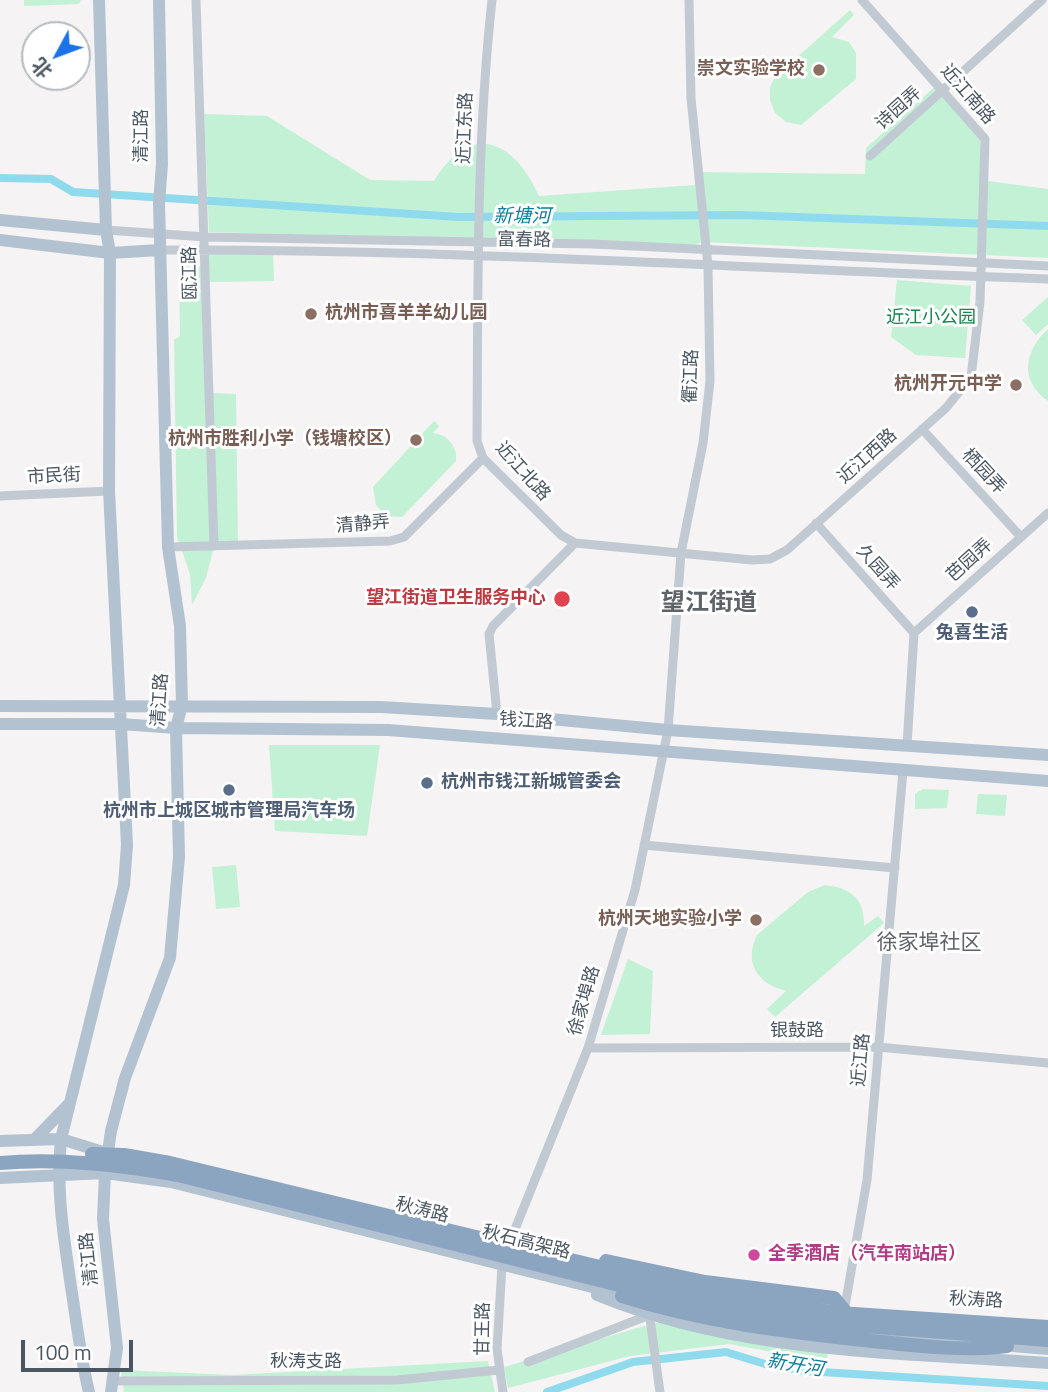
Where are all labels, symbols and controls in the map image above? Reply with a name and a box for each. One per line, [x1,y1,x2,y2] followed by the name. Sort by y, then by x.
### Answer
[21,21,91,91] north arrow
[24,52,58,85] text: 北
[697,59,805,81] place label: 崇文实验学校
[935,61,999,129] street label: 近江南路
[811,62,827,78] marker: 崇文实验学校
[872,83,926,135] street label: 诗园弄
[454,92,478,164] street label: 近江东路
[132,109,154,163] street label: 清江路
[494,206,550,228] water label: 新塘河
[497,230,551,252] street label: 富春路
[180,246,202,300] street label: 瓯江路
[325,303,487,325] place label: 杭州市喜羊羊幼儿园
[303,306,319,322] marker: 杭州市喜羊羊幼儿园
[886,308,976,330] park label: 近江小公园
[680,349,704,403] street label: 衢江路
[894,374,1002,396] place label: 杭州开元中学
[1008,377,1024,393] marker: 杭州开元中学
[834,425,902,489] street label: 近江西路
[168,429,402,451] place label: 杭州市胜利小学（钱塘校区）
[408,432,424,448] marker: 杭州市胜利小学（钱塘校区）
[490,438,554,506] street label: 近江北路
[957,445,1009,499] street label: 栖园弄
[26,465,82,489] street label: 市民街
[335,512,391,538] street label: 清静弄
[943,535,997,587] street label: 芭园弄
[851,541,903,595] street label: 久园弄
[366,588,546,610] place label: 望江街道卫生服务中心
[552,589,572,609] marker: 望江街道卫生服务中心
[661,590,757,618] district label: 望江街道
[964,604,980,620] marker: 兔喜生活
[936,623,1008,645] place label: 兔喜生活
[148,672,174,728] street label: 清江路
[498,709,554,735] street label: 钱江路
[441,772,621,794] place label: 杭州市钱江新城管委会
[419,775,435,791] marker: 杭州市钱江新城管委会
[221,782,237,798] marker: 杭州市上城区城市管理局汽车场
[103,801,355,823] place label: 杭州市上城区城市管理局汽车场
[598,909,742,931] place label: 杭州天地实验小学
[748,912,764,928] marker: 杭州天地实验小学
[877,931,981,957] district label: 徐家埠社区
[565,963,605,1039] street label: 徐家埠路
[770,1021,824,1043] street label: 银鼓路
[849,1032,875,1088] street label: 近江路
[393,1194,451,1228] street label: 秋涛路
[480,1222,572,1264] street label: 秋石高架路
[76,1231,104,1287] street label: 清江路
[768,1244,966,1266] place label: 全季酒店（汽车南站店）
[746,1247,762,1263] marker: 全季酒店（汽车南站店）
[948,1289,1004,1313] street label: 秋涛路
[473,1302,495,1356] street label: 甘王路
[24,1326,136,1370] scale bar
[34,1336,91,1368] text: 100 m
[765,1350,825,1382] water label: 新开河
[270,1352,342,1374] street label: 秋涛支路

